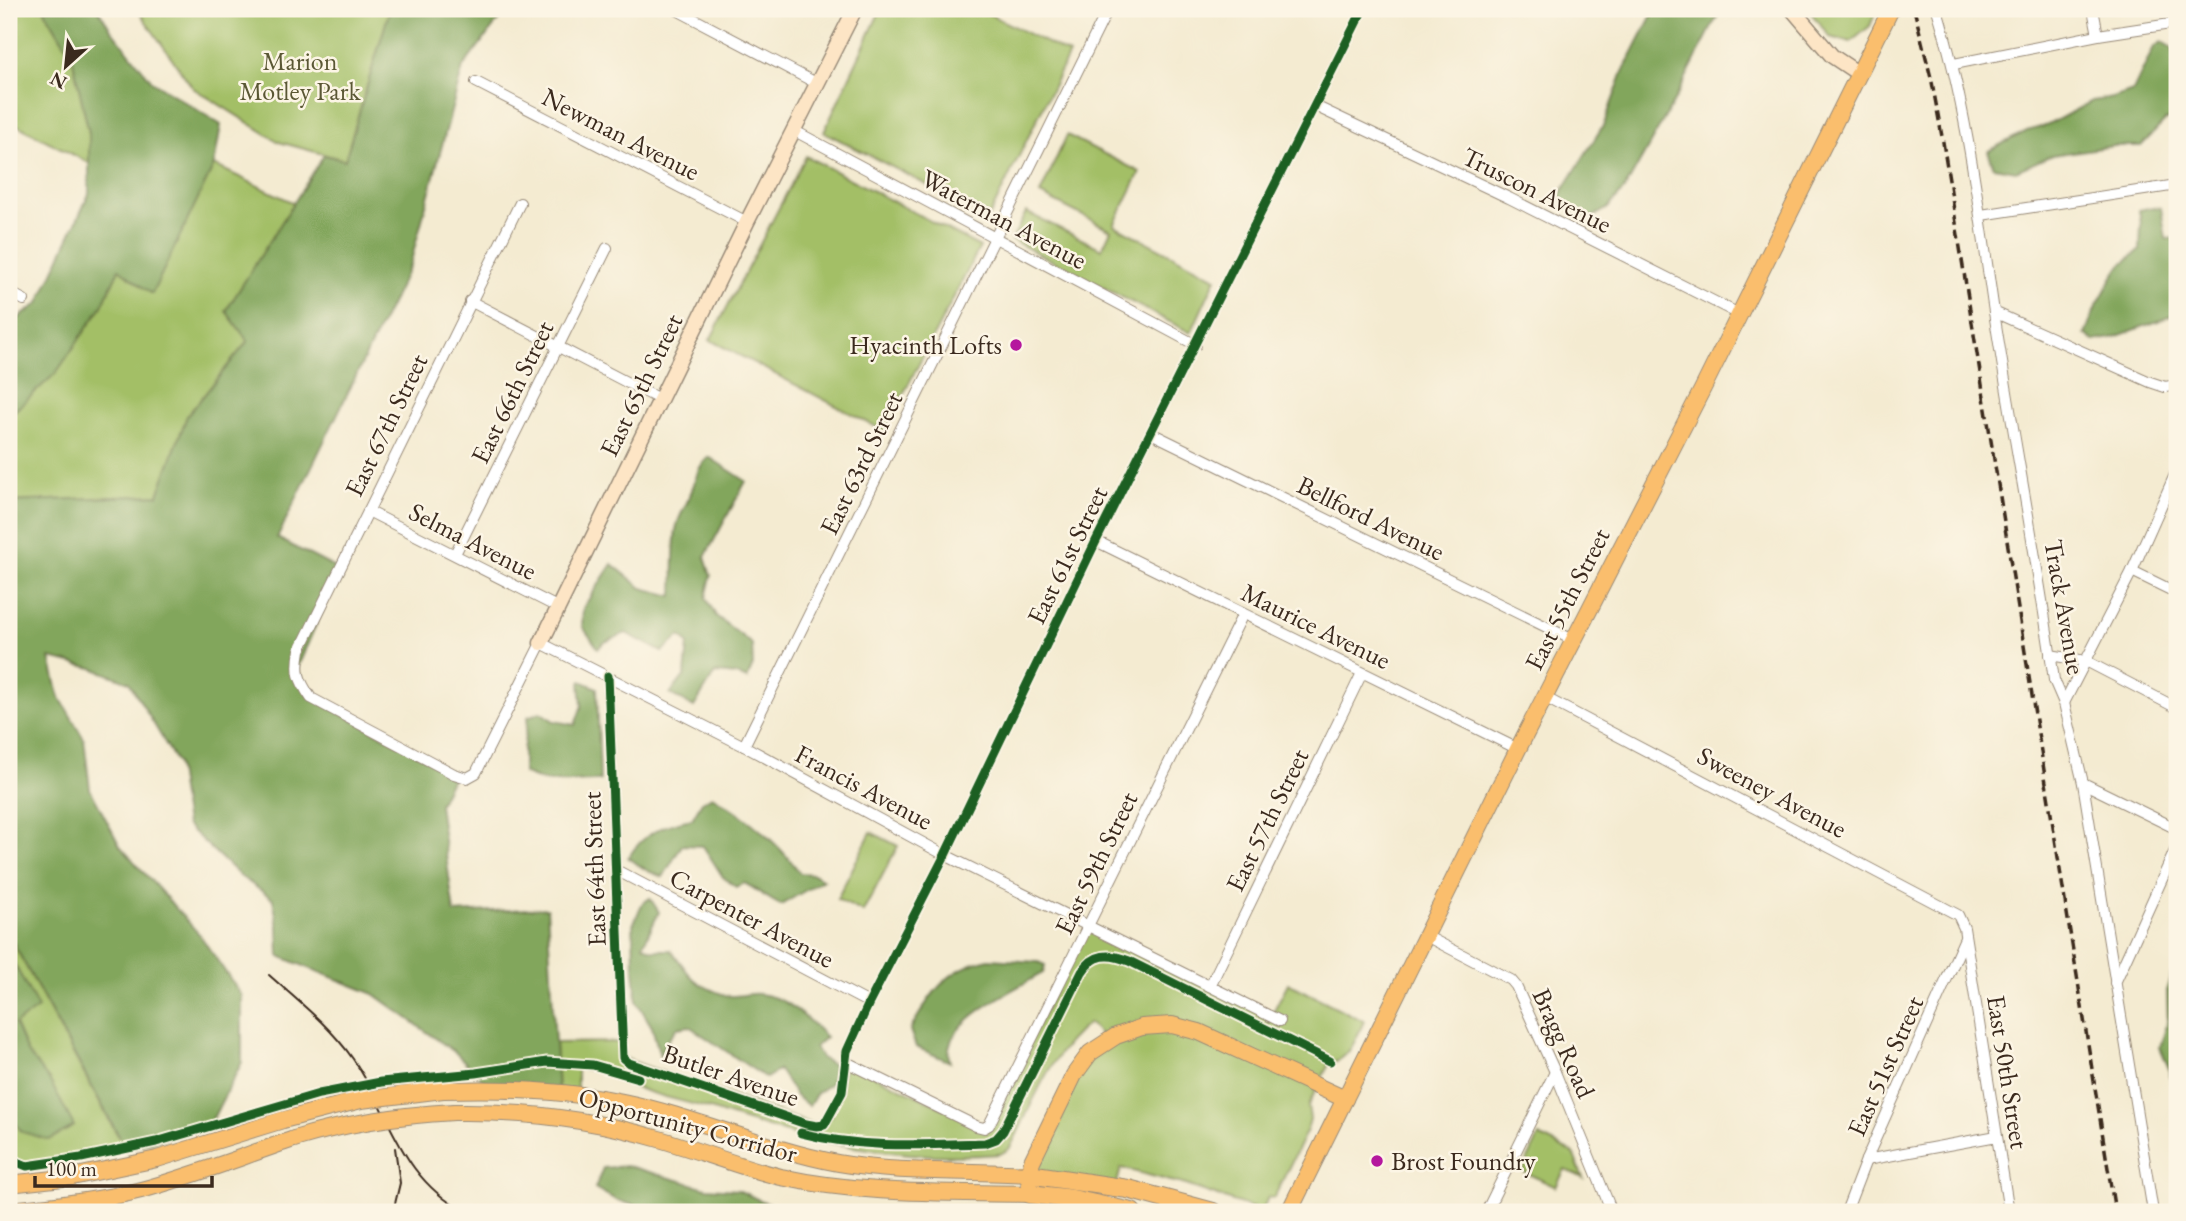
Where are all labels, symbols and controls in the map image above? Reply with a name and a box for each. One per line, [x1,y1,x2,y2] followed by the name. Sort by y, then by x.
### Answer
[32,32,102,102] north arrow
[239,44,361,108] park label: Marion Motley Park
[45,66,71,95] text: N
[536,80,706,188] street label: Newman Avenue
[1457,139,1617,241] street label: Truscon Avenue
[915,161,1093,277] street label: Waterman Avenue
[592,308,690,462] street label: East 65th Street
[463,315,561,469] street label: East 66th Street
[849,328,1002,362] place label: Hyacinth Lofts
[1008,337,1024,353] marker: Hyacinth Lofts
[337,348,435,502] street label: East 67th Street
[812,386,910,540] street label: East 63rd Street
[1292,468,1450,568] street label: Bellford Avenue
[1019,480,1115,630] street label: East 61st Street
[403,494,543,588] street label: Selma Avenue
[1517,522,1617,676] street label: East 55th Street
[2036,537,2094,677] street label: Track Avenue
[1236,575,1396,677] street label: Maurice Avenue
[789,736,939,838] street label: Francis Avenue
[1691,738,1853,846] street label: Sweeney Avenue
[1218,743,1316,897] street label: East 57th Street
[1047,786,1145,940] street label: East 59th Street
[574,791,614,947] street label: East 64th Street
[664,860,840,976] street label: Carpenter Avenue
[1525,983,1604,1104] street label: Bragg Road
[1839,991,1931,1141] street label: East 51st Street
[1979,993,2037,1151] street label: East 50th Street
[658,1036,804,1114] street label: Butler Avenue
[575,1079,801,1171] street label: Opportunity Corridor
[35,1144,212,1188] scale bar
[1391,1144,1536,1178] place label: Brost Foundry
[1369,1153,1385,1169] marker: Brost Foundry
[46,1155,97,1182] text: 100 m

